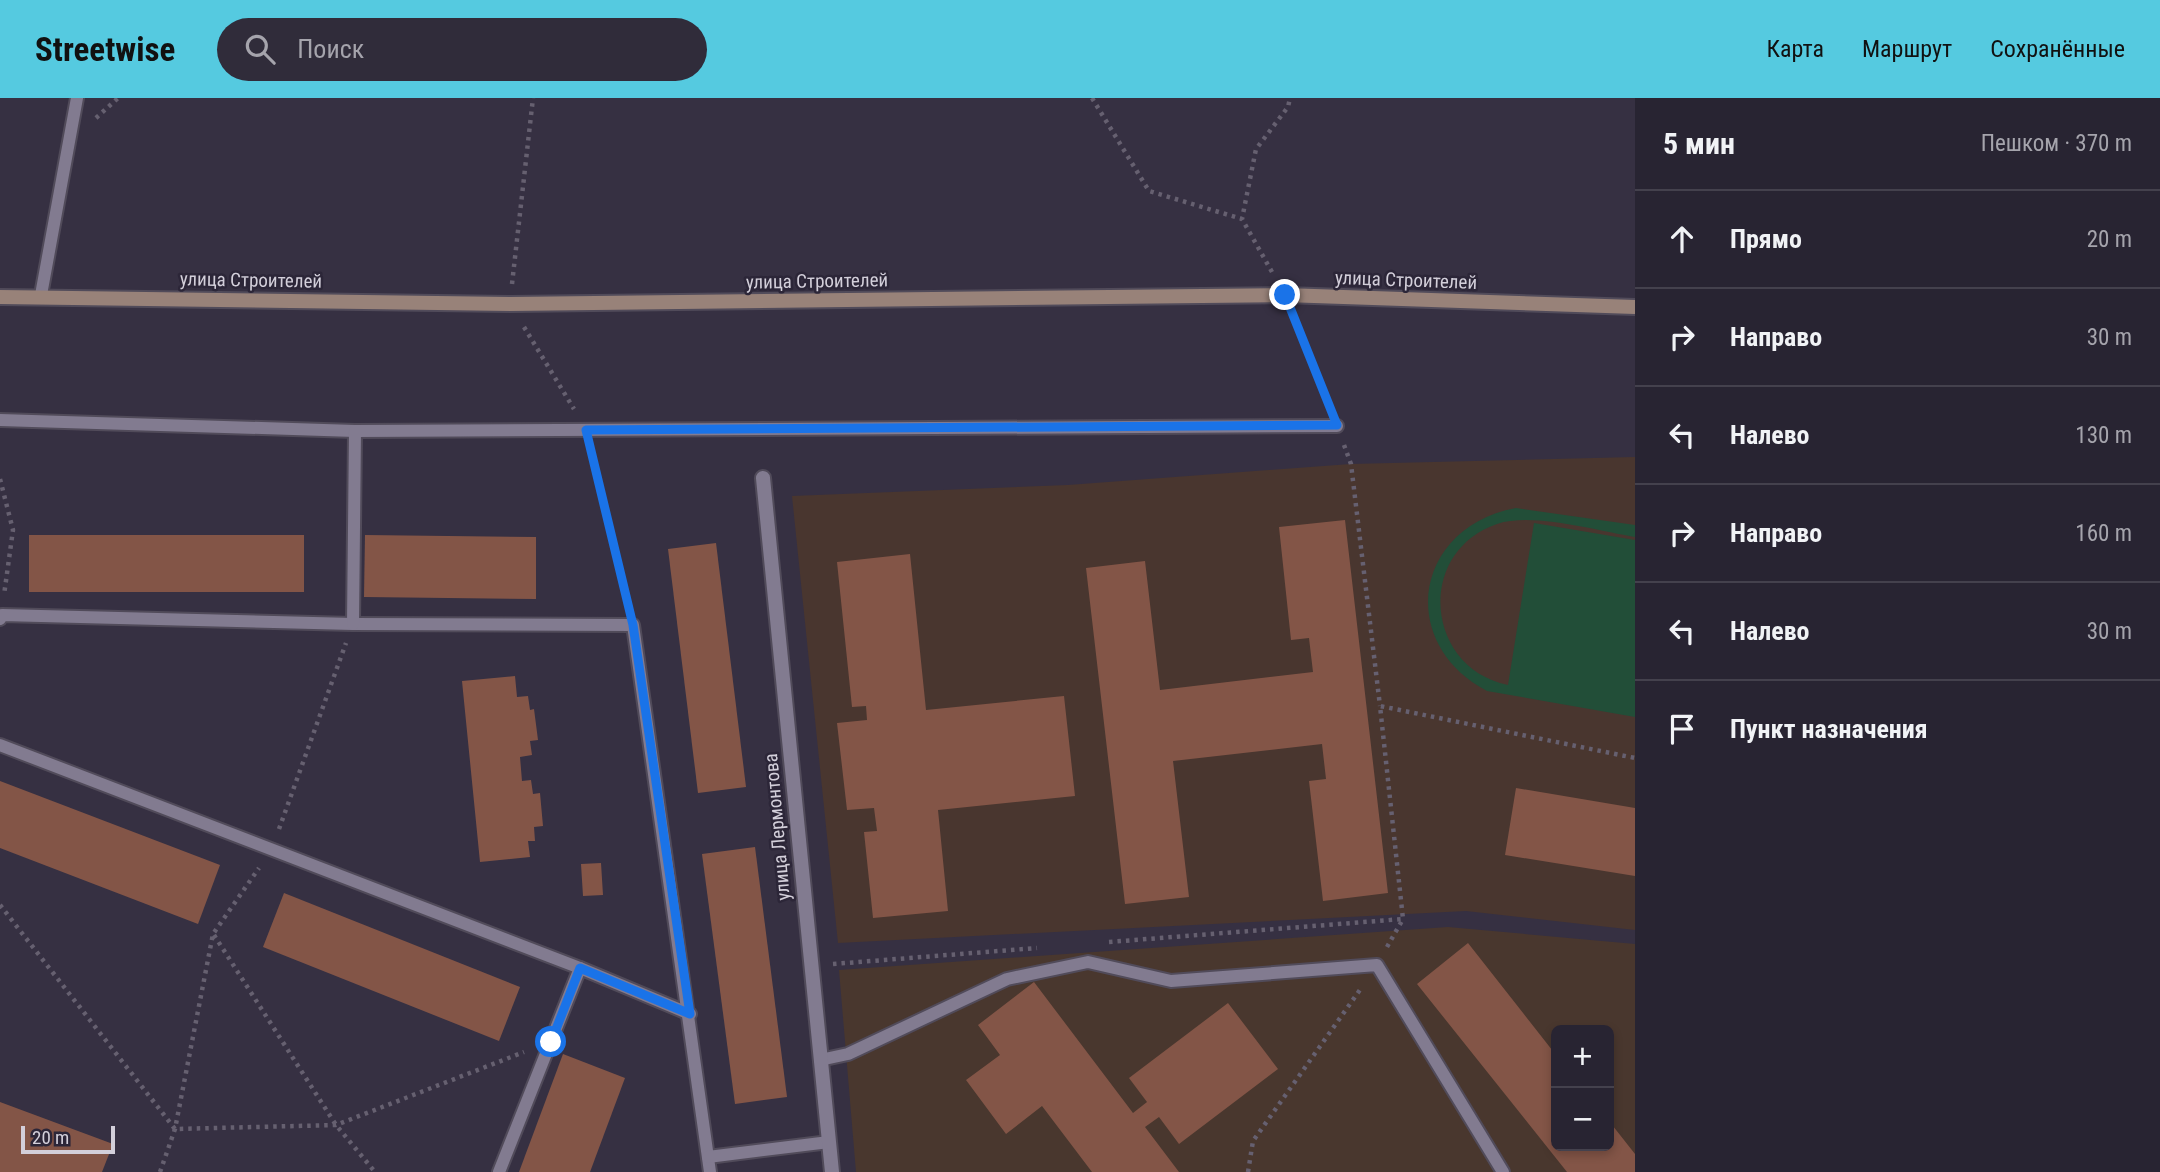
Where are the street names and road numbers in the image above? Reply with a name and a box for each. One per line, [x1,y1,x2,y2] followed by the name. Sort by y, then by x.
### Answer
[1334,266,1478,294] street label: улица Строителей
[180,267,322,293] street label: улица Строителей
[746,268,888,294] street label: улица Строителей
[759,752,795,902] street label: улица Лермонтова

